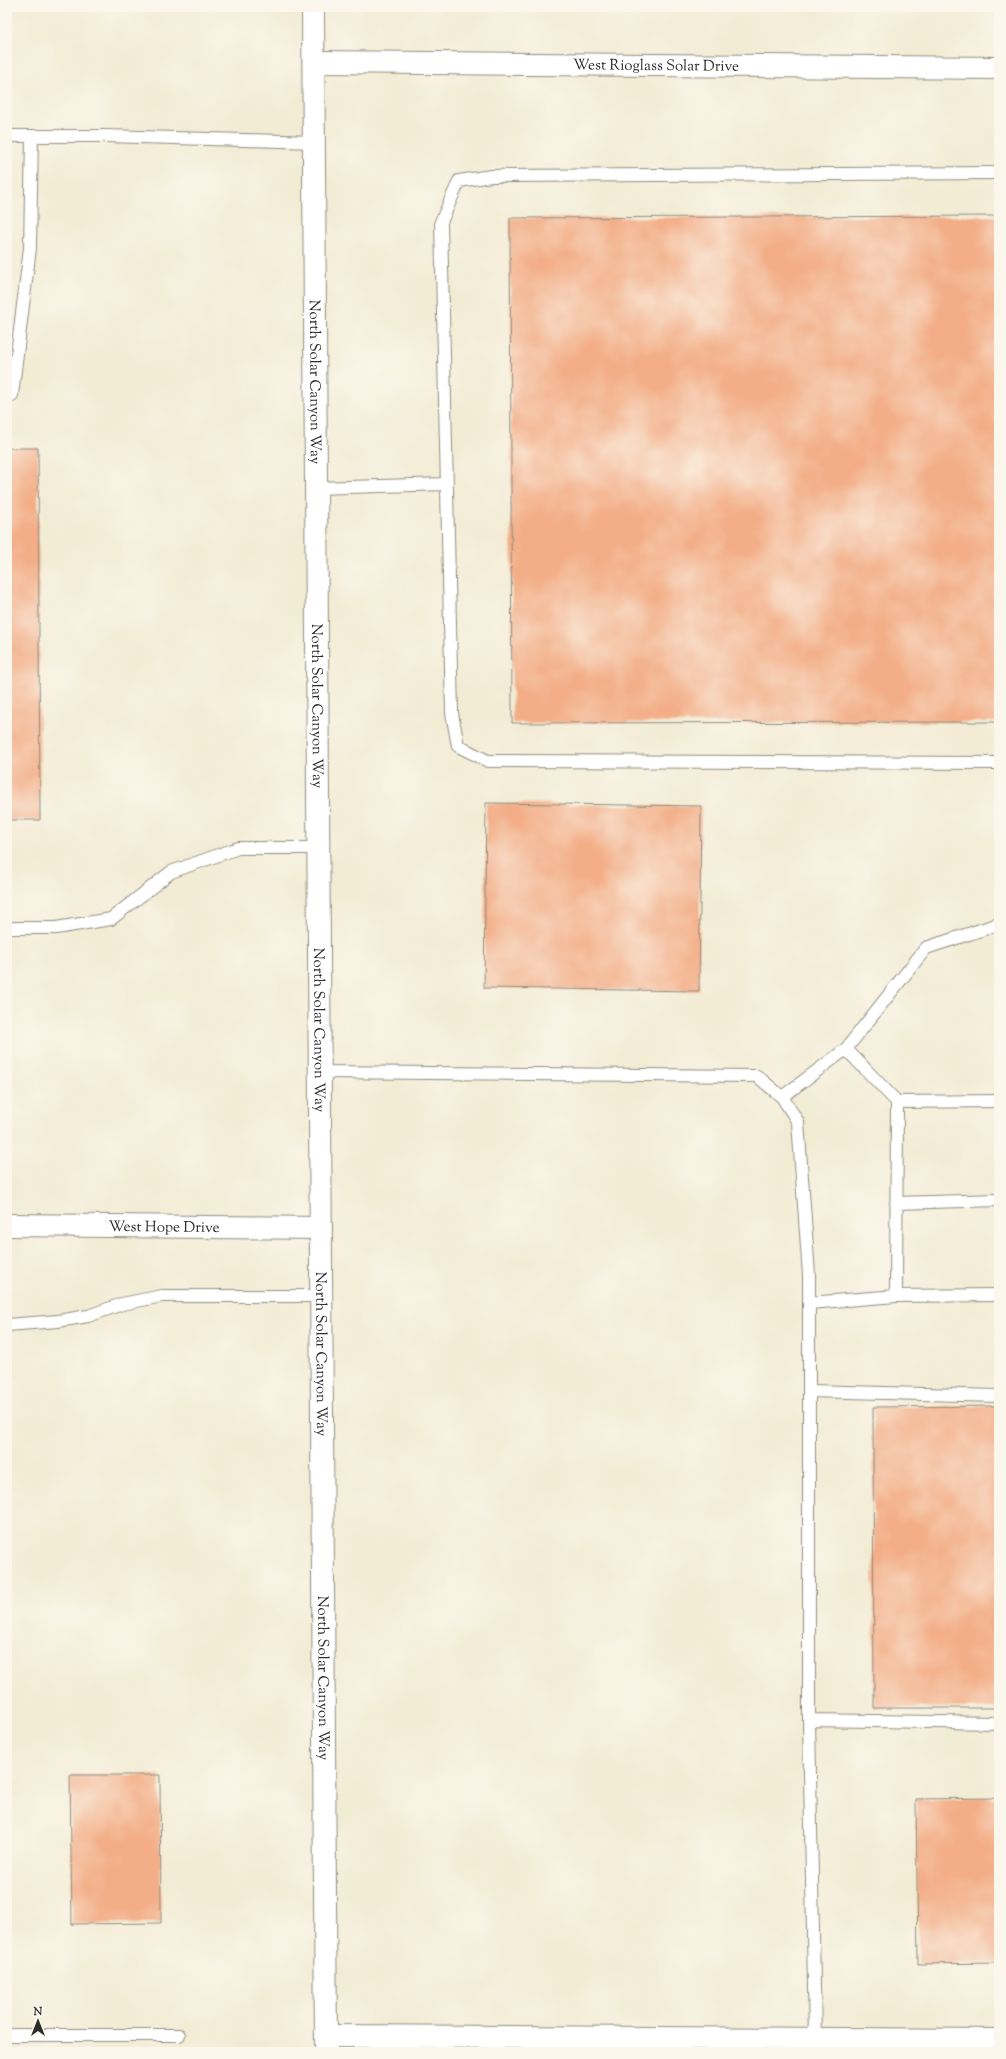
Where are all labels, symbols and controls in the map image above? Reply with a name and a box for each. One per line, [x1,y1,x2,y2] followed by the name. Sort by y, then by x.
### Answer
[573,55,739,78] street label: West Rioglass Solar Drive
[303,300,325,465] street label: North Solar Canyon Way
[305,624,327,789] street label: North Solar Canyon Way
[307,948,329,1113] street label: North Solar Canyon Way
[108,1217,220,1239] street label: West Hope Drive
[309,1272,331,1437] street label: North Solar Canyon Way
[311,1596,333,1761] street label: North Solar Canyon Way
[18,2001,58,2041] north arrow
[33,2004,43,2020] text: N

